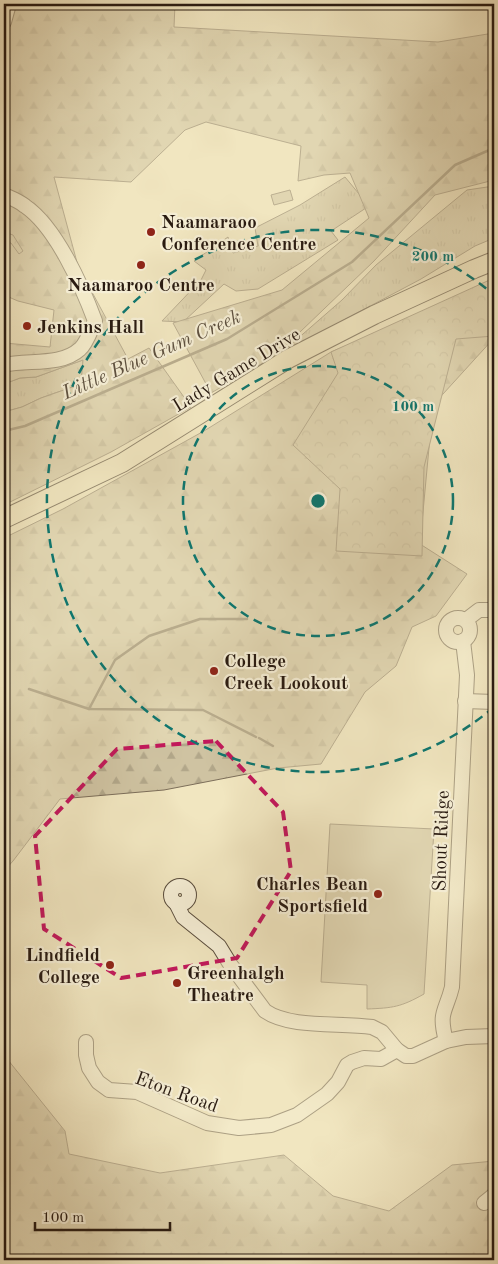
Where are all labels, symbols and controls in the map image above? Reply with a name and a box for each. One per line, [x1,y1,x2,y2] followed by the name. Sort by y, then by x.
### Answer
[161,214,316,255] place label: Naamaraoo Conference Centre
[145,226,157,238] marker: Naamaraoo Conference Centre
[412,250,454,265] text: 200 m
[135,259,147,271] marker: Naamaroo Centre
[67,277,215,296] place label: Naamaroo Centre
[58,307,245,405] water label: Little Blue Gum Creek
[37,319,144,338] place label: Jenkins Hall
[21,320,33,332] marker: Jenkins Hall
[170,326,304,417] street label: Lady Game Drive
[392,400,434,415] text: 100 m
[309,492,327,510] centre of rings
[224,653,348,694] place label: College Creek Lookout
[208,665,220,677] marker: College Creek Lookout
[431,790,454,892] street label: Shout Ridge
[256,876,368,917] place label: Charles Bean Sportsfield
[372,888,384,900] marker: Charles Bean Sportsfield
[25,947,100,988] place label: Lindfield College
[104,959,116,971] marker: Lindfield College
[187,965,285,1006] place label: Greenhalgh Theatre
[171,977,183,989] marker: Greenhalgh Theatre
[132,1070,220,1117] street label: Eton Road
[35,1199,170,1231] scale bar
[42,1211,84,1226] text: 100 m

